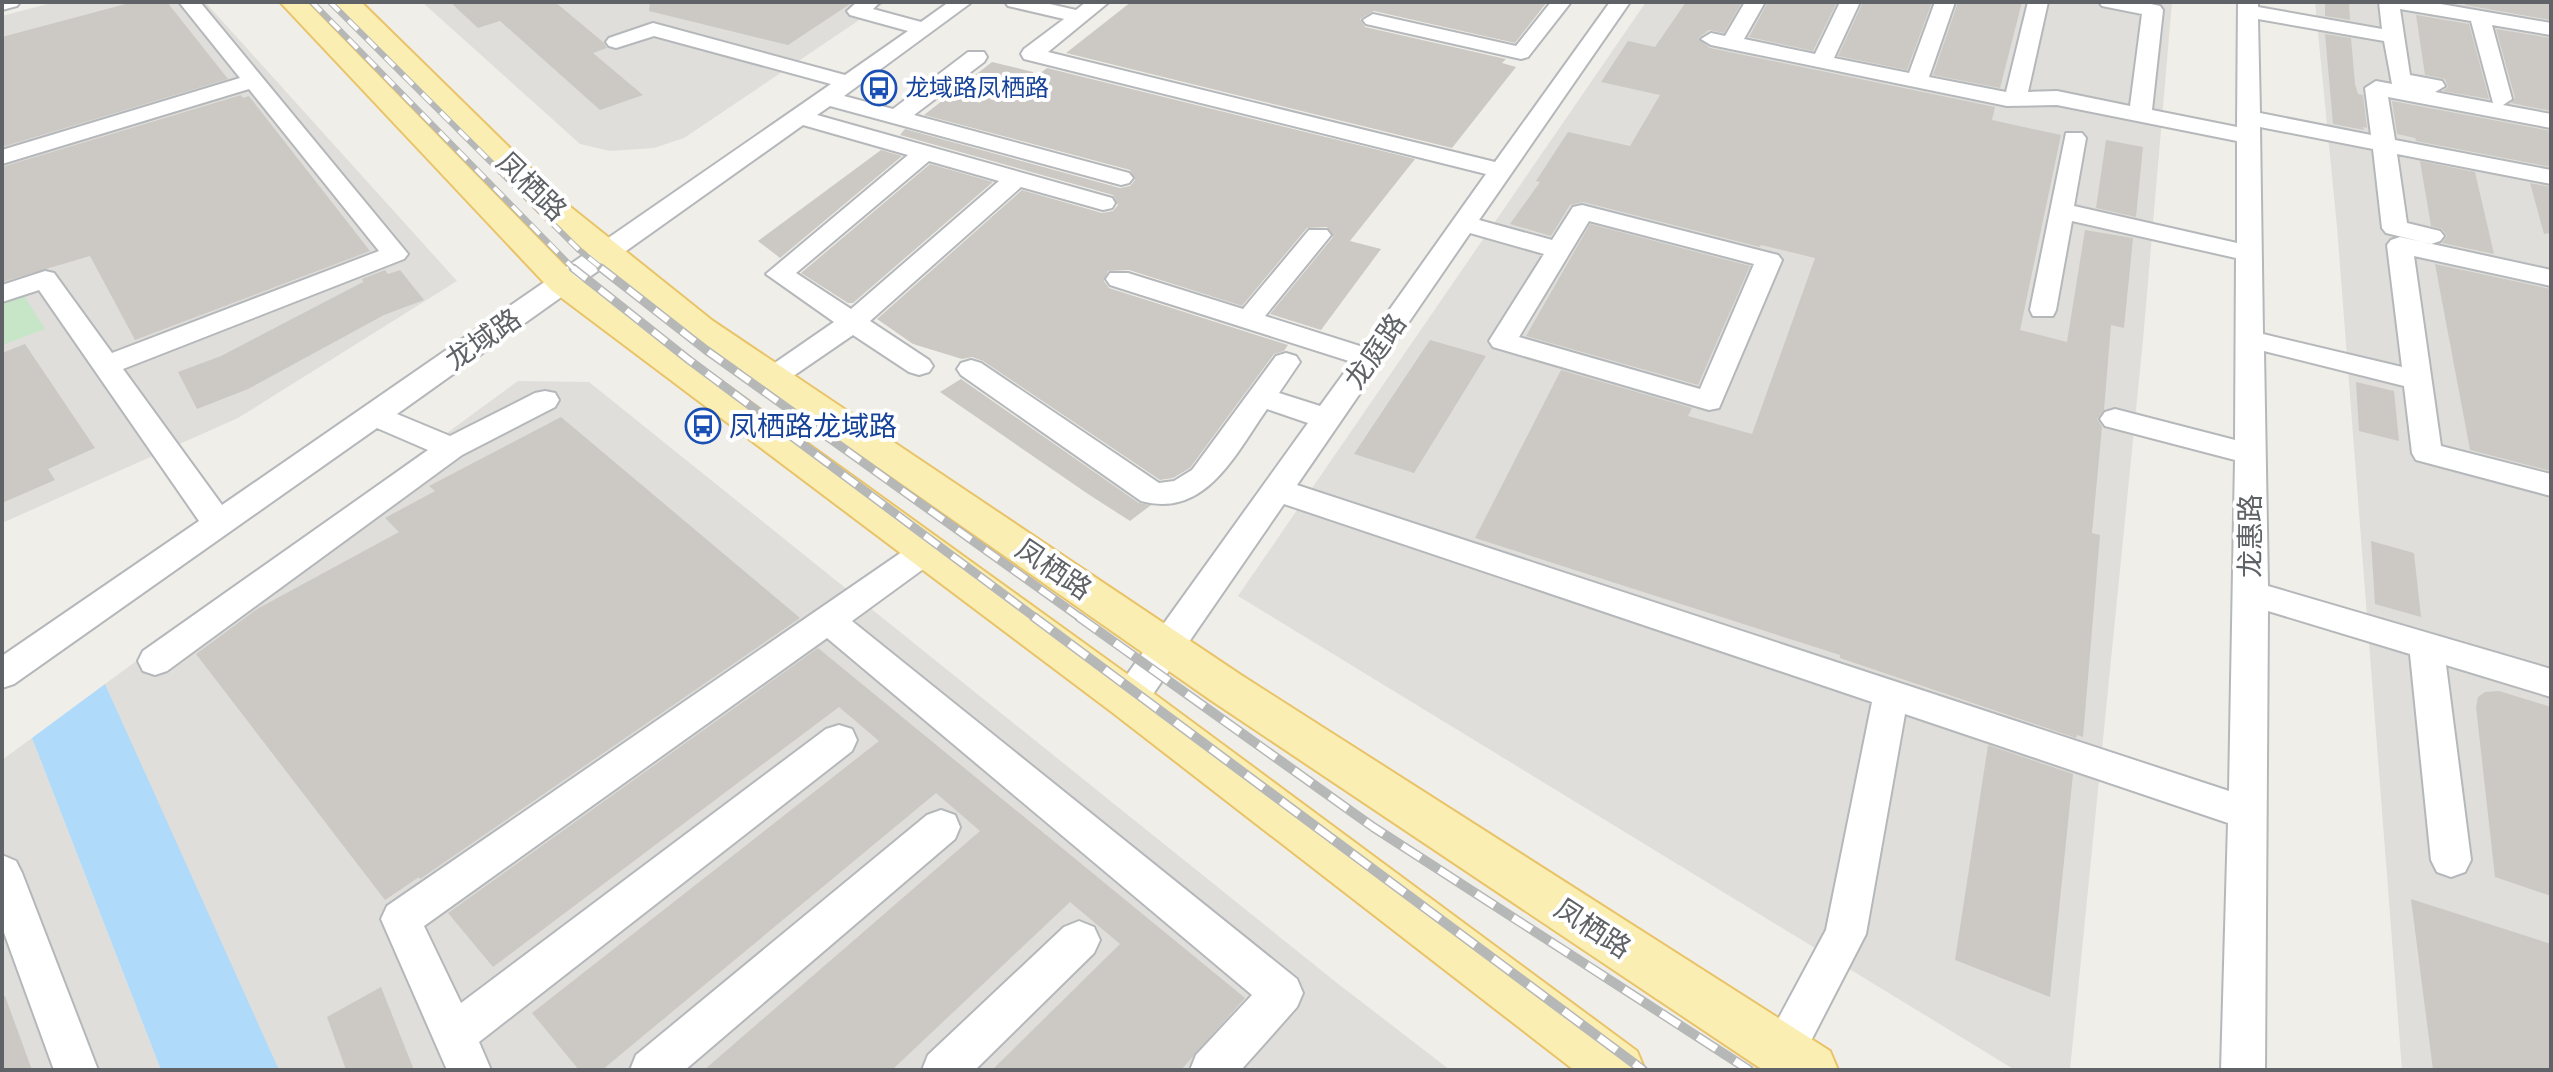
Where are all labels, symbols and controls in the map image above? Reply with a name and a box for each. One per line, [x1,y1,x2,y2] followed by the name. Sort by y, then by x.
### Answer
[860,69,898,107] bus stop icon: 龙域路凤栖路
[905,74,1049,101] place label: 龙域路凤栖路
[491,146,573,227] street label: 凤栖路
[440,303,527,376] street label: 龙域路
[1339,308,1412,395] street label: 龙庭路
[684,407,722,445] bus stop icon: 凤栖路龙域路
[729,411,897,442] place label: 凤栖路龙域路
[2235,494,2266,578] street label: 龙惠路
[1010,533,1097,606] street label: 凤栖路
[1549,893,1636,964] street label: 凤栖路

